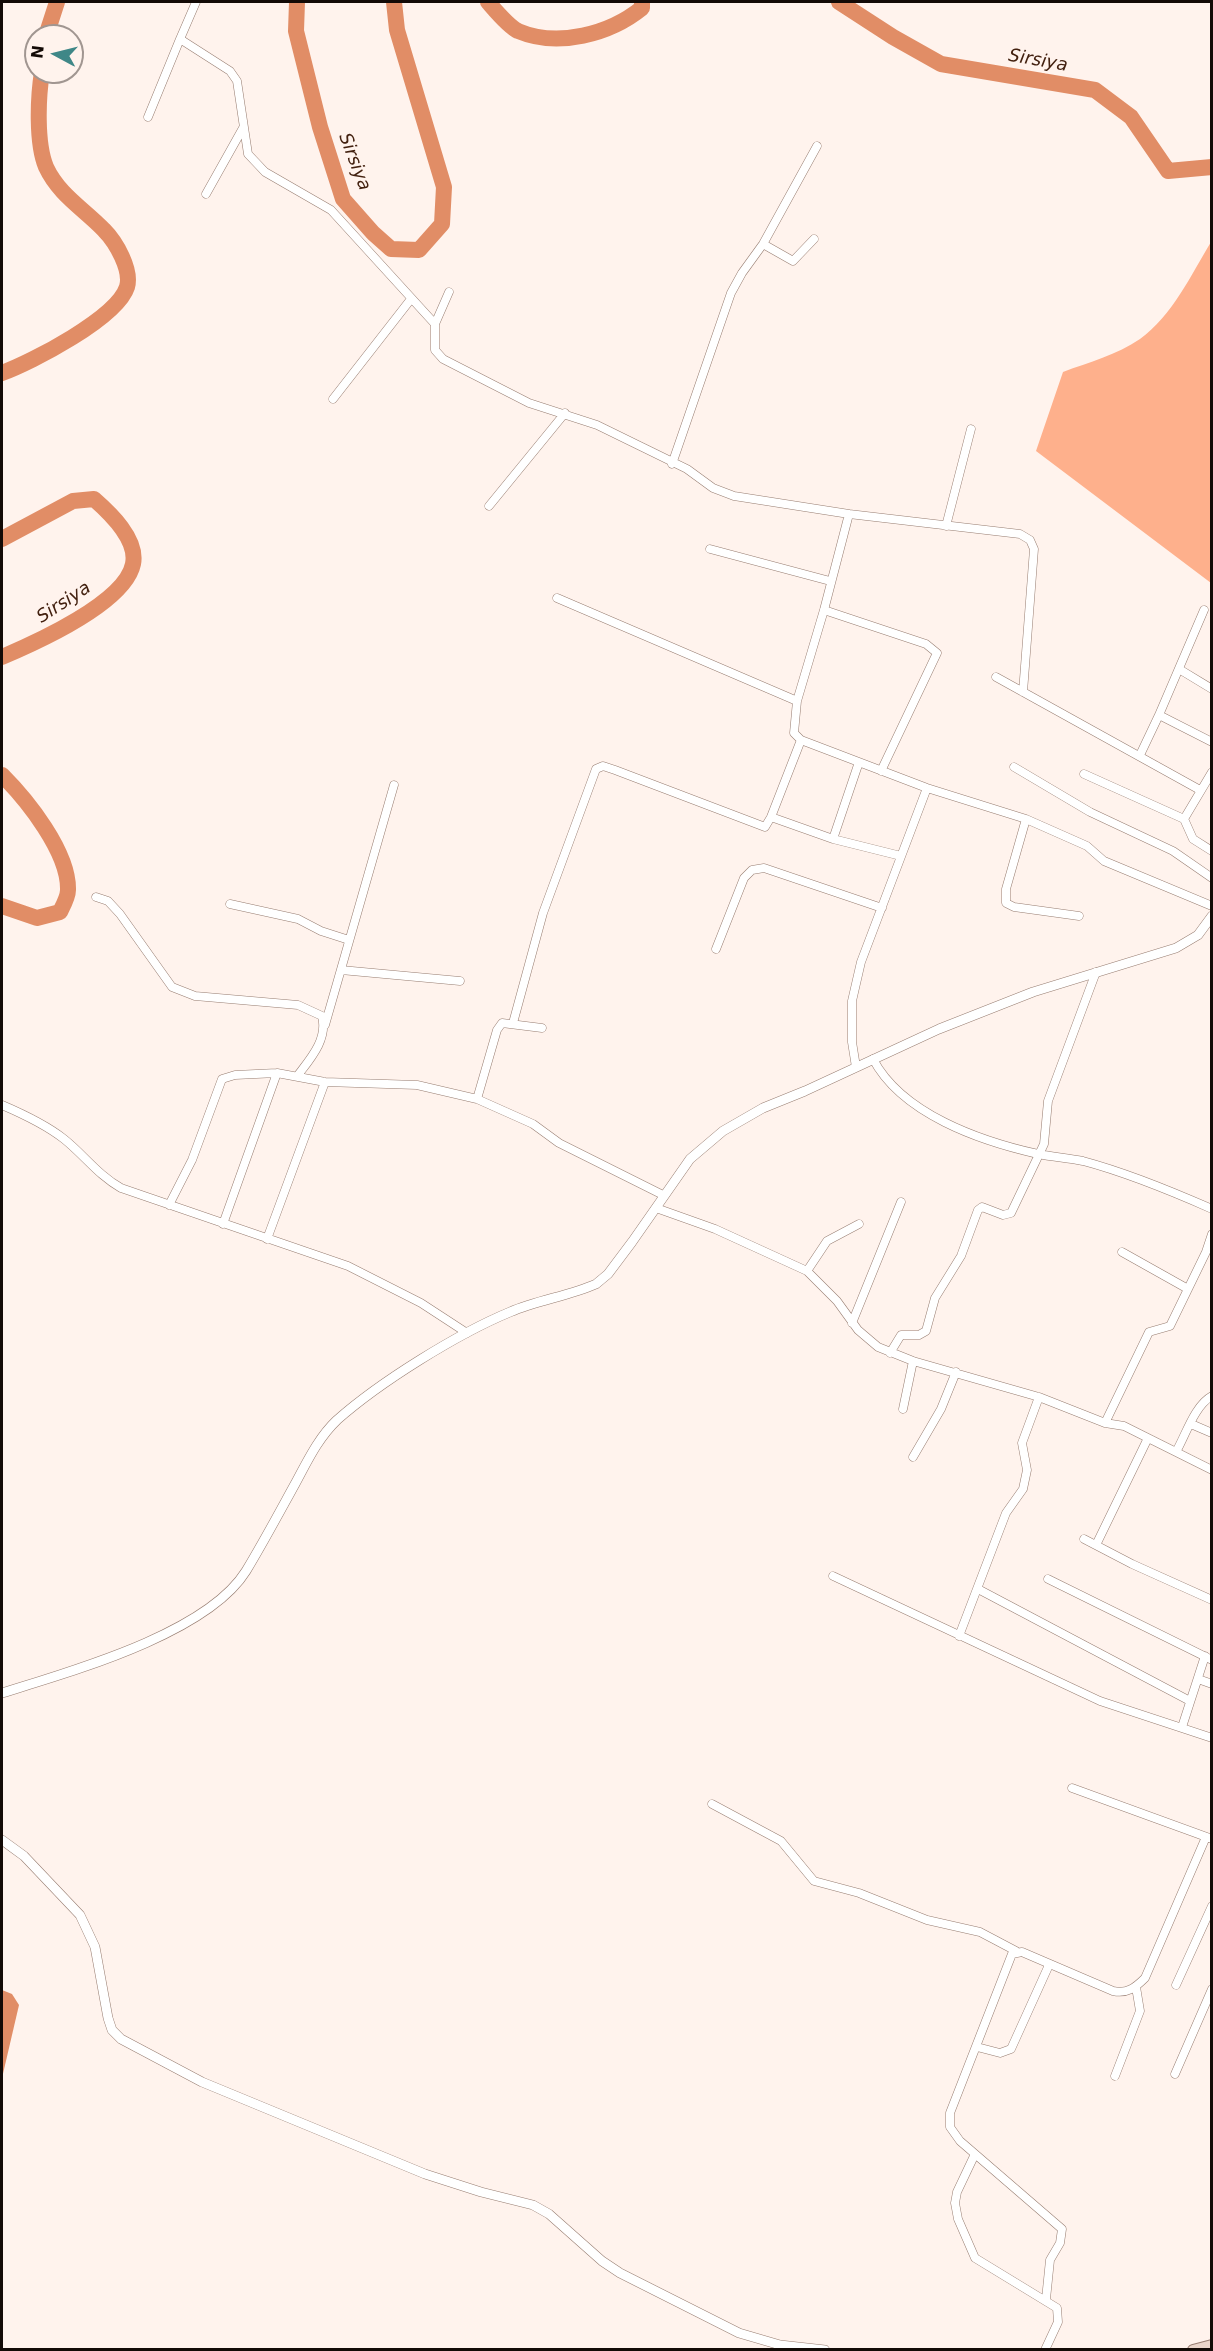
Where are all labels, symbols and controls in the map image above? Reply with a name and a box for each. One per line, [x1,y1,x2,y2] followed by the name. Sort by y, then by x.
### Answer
[24,24,84,84] north arrow
[27,44,48,60] text: N
[1007,45,1069,77] water label: Sirsiya
[333,130,375,194] water label: Sirsiya
[33,578,95,628] water label: Sirsiya

